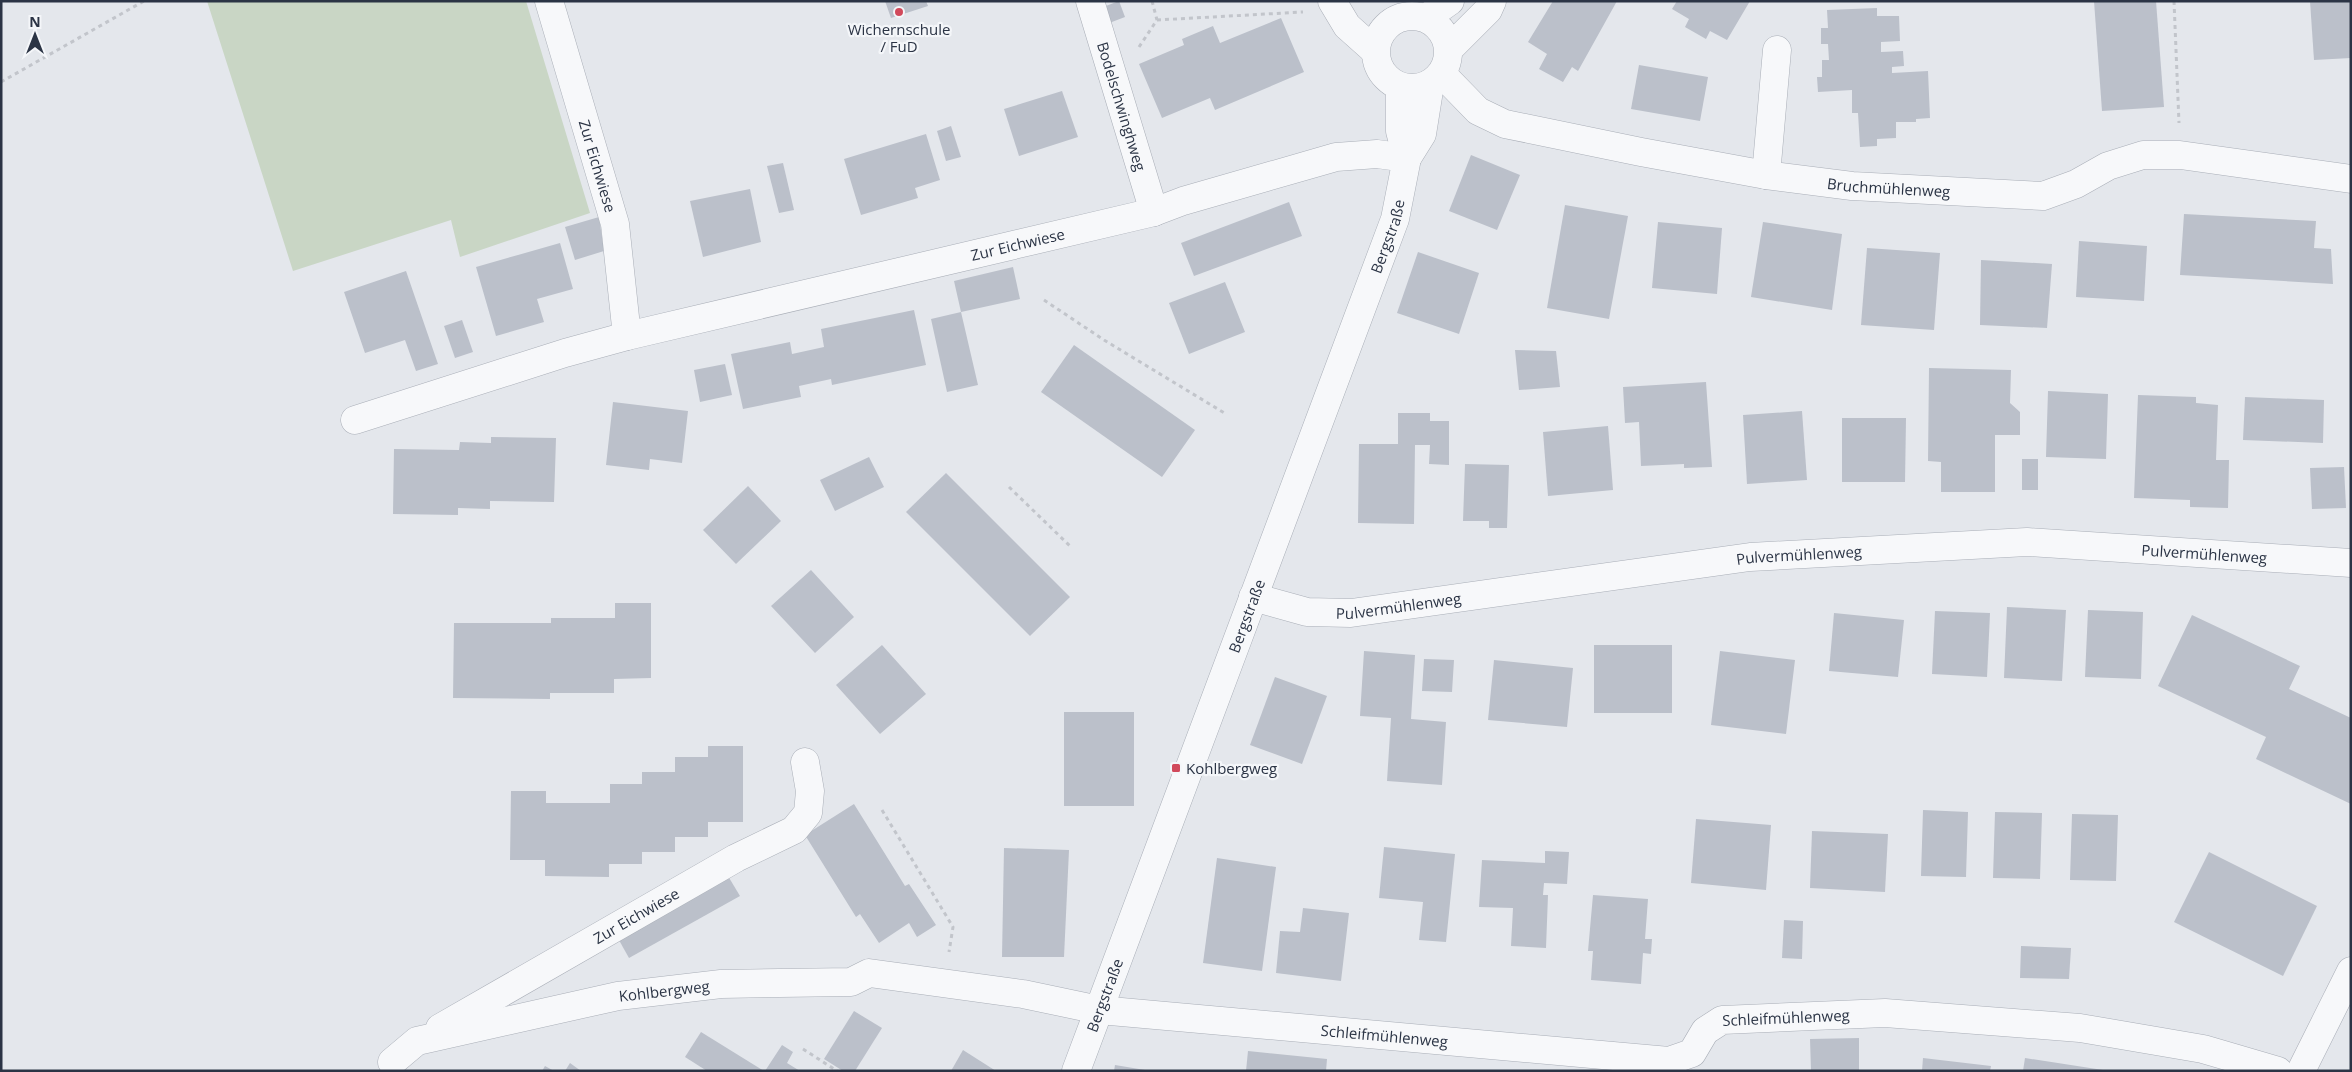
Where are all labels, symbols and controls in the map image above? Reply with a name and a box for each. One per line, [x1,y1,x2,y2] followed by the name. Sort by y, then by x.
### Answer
[893,6,905,18] marker: Wichernschule / FuD
[10,10,60,60] north arrow
[29,12,41,31] text: N
[848,19,950,56] place label: Wichernschule / FuD
[1093,39,1151,173] street label: Bodelschwinghweg
[575,117,621,215] street label: Zur Eichwiese
[1826,173,1951,201] street label: Bruchmühlenweg
[1366,198,1409,276] street label: Bergstraße
[969,223,1067,265] street label: Zur Eichwiese
[2141,539,2268,568] street label: Pulvermühlenweg
[1735,541,1862,569] street label: Pulvermühlenweg
[1224,576,1269,656] street label: Bergstraße
[1336,588,1462,623] street label: Pulvermühlenweg
[1186,758,1277,778] place label: Kohlbergweg
[1170,762,1182,774] marker: Kohlbergweg
[589,883,683,948] street label: Zur Eichwiese
[1081,955,1127,1035] street label: Bergstraße
[618,975,711,1006] street label: Kohlbergweg
[1722,1005,1850,1030] street label: Schleifmühlenweg
[1320,1020,1449,1051] street label: Schleifmühlenweg

